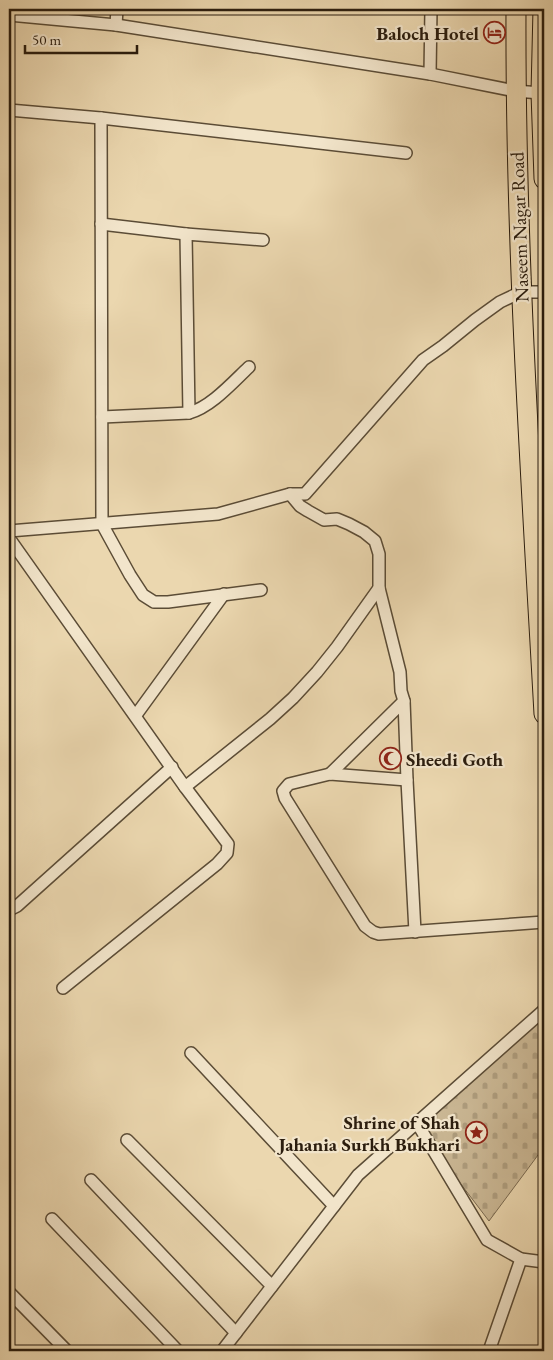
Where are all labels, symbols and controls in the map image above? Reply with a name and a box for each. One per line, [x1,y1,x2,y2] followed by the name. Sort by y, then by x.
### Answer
[376,21,480,46] place label: Baloch Hotel
[483,21,507,45] hotel icon: Baloch Hotel
[25,22,138,54] scale bar
[32,30,61,49] text: 50 m
[504,151,535,303] street label: Naseem Nagar Road
[378,747,402,771] mosque icon: Sheedi Goth
[406,747,504,772] place label: Sheedi Goth
[276,1110,460,1157] place label: Shrine of Shah Jahania Surkh Bukhari
[464,1121,488,1145] place icon: Shrine of Shah Jahania Surkh Bukhari

